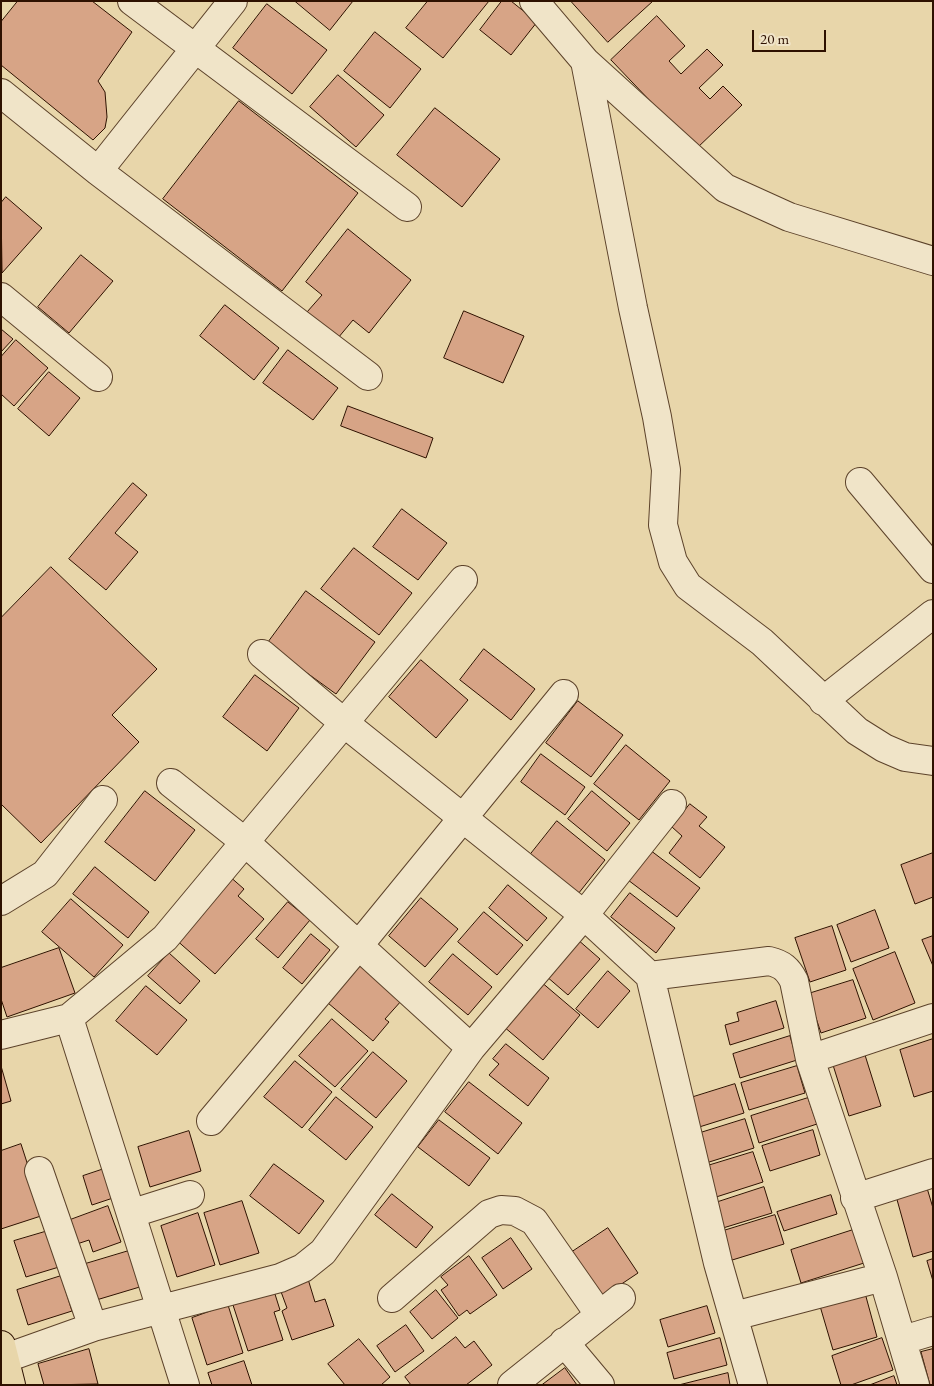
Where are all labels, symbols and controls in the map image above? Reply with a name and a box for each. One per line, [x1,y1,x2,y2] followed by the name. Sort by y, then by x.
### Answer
[754,20,828,52] scale bar
[760,29,789,48] text: 20 m

